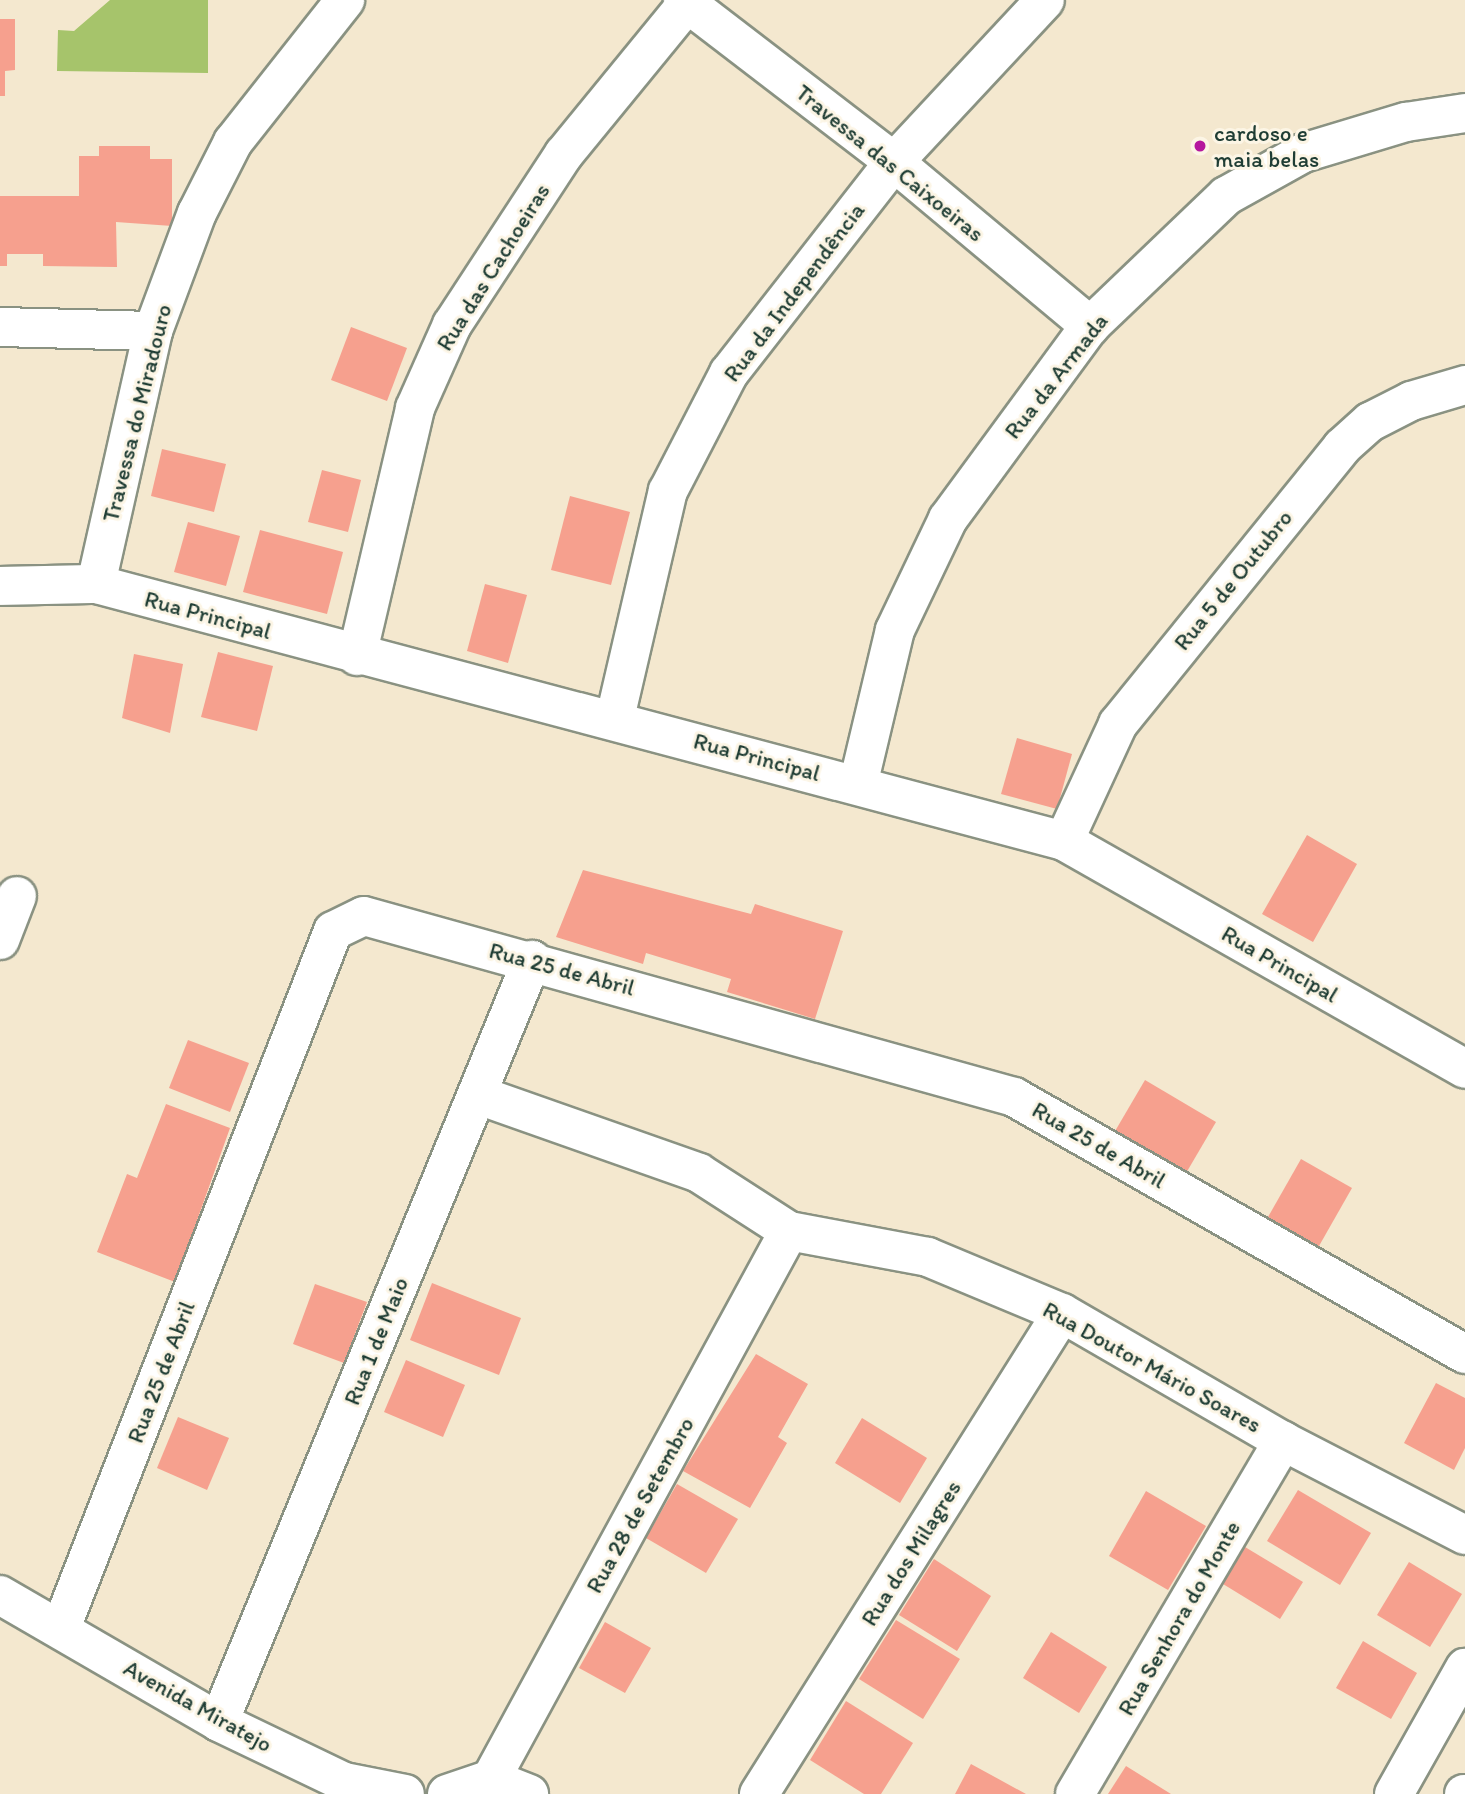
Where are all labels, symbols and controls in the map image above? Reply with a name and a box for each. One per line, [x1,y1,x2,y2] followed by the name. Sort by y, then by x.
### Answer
[790,78,990,248] street label: Travessa das Caixoeiras
[1214,119,1319,173] place label: cardoso e maia belas
[1192,138,1208,154] marker: cardoso e maia belas
[430,178,556,356] street label: Rua das Cachoeiras
[717,196,871,388] street label: Rua da Independência
[97,301,177,525] street label: Travessa do Miradouro
[999,308,1113,444] street label: Rua da Armada
[1168,504,1298,656] street label: Rua 5 de Outubro
[141,585,275,645] street label: Rua Principal
[690,727,824,787] street label: Rua Principal
[1216,919,1344,1009] street label: Rua Principal
[487,936,637,1002] street label: Rua 25 de Abril
[1028,1096,1170,1194] street label: Rua 25 de Abril
[338,1273,414,1409] street label: Rua 1 de Maio
[1038,1295,1266,1439] street label: Rua Doutor Mário Soares
[121,1298,201,1446] street label: Rua 25 de Abril
[580,1412,700,1598] street label: Rua 28 de Setembro
[855,1475,967,1631] street label: Rua dos Milagres
[1112,1515,1246,1721] street label: Rua Senhora do Monte
[119,1654,277,1758] street label: Avenida Miratejo

